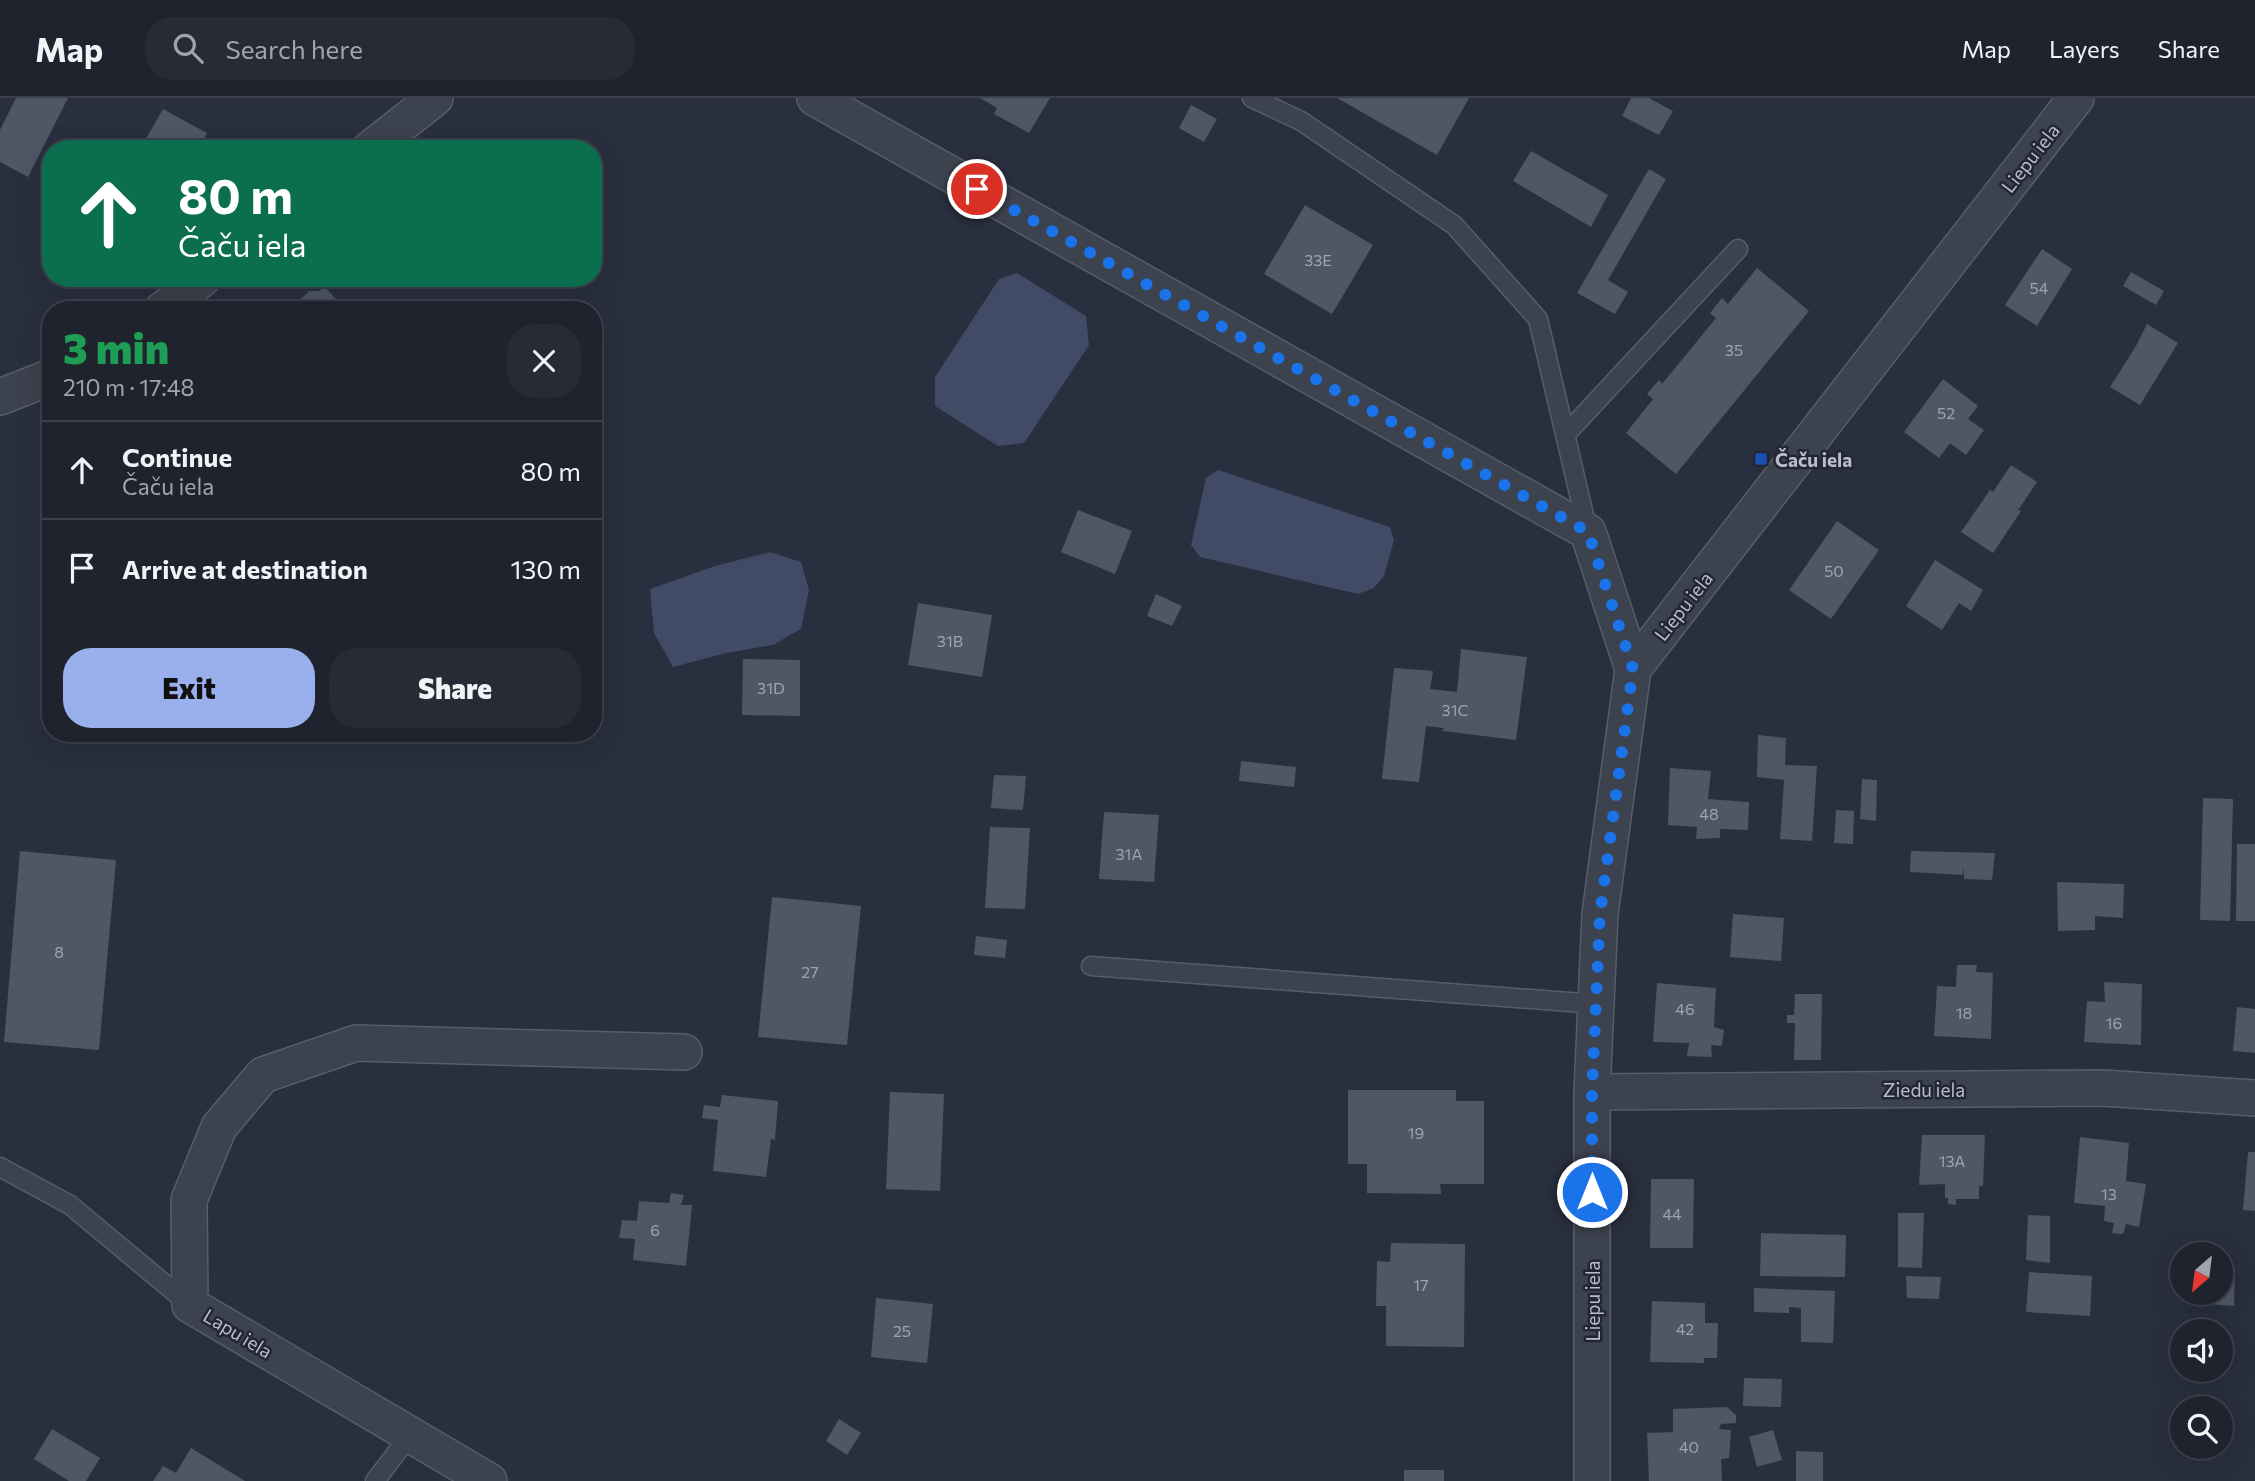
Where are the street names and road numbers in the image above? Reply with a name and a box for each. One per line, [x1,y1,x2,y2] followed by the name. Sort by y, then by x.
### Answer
[1996,119,2064,197] street label: Liepu iela
[1649,567,1717,645] street label: Liepu iela
[1883,1078,1965,1101] street label: Ziedu iela
[1581,1261,1604,1341] street label: Liepu iela
[200,1304,276,1362] street label: Lapu iela

